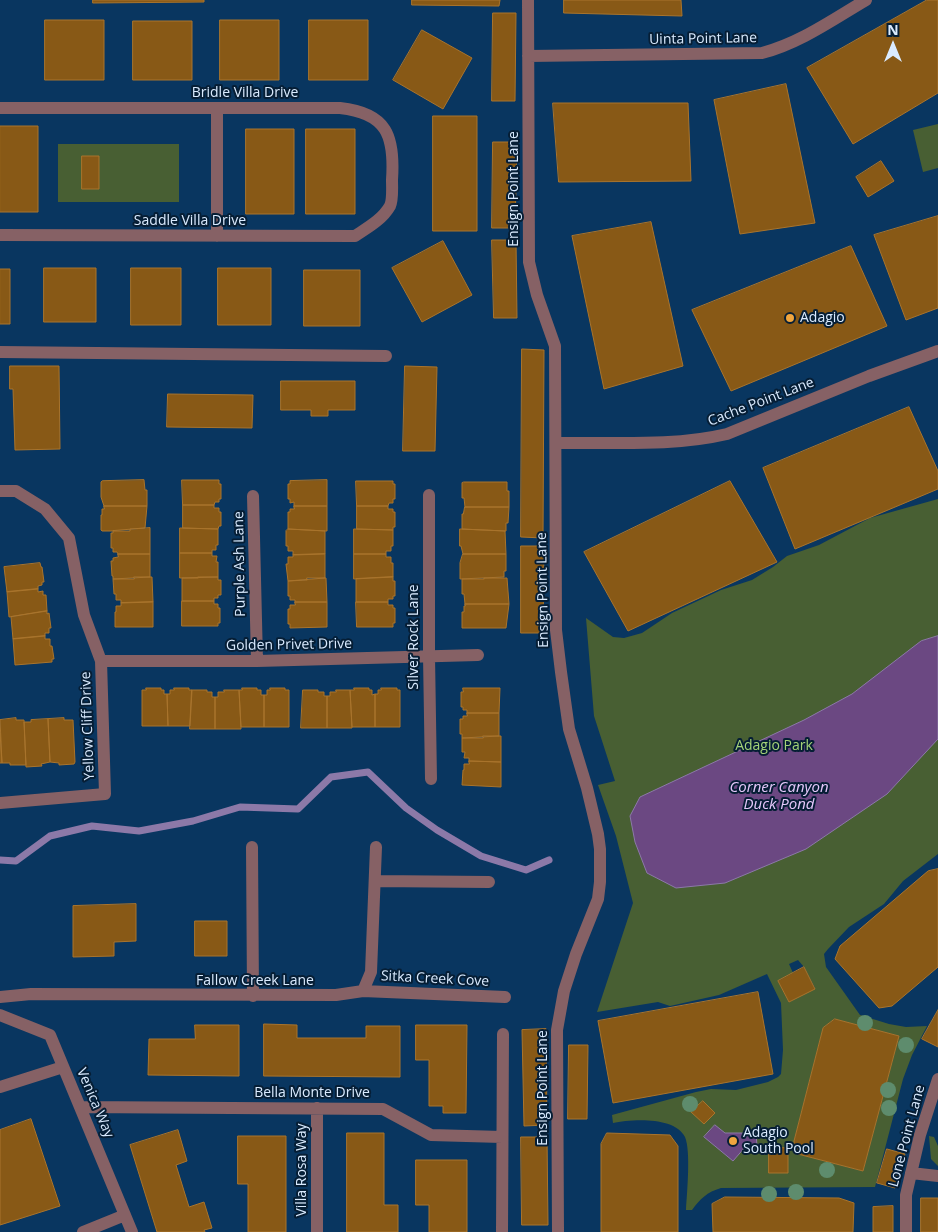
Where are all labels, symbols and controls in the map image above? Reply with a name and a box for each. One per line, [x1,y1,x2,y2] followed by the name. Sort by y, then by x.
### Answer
[868,20,918,70] north arrow
[887,20,899,39] text: N
[649,30,757,48] street label: Uinta Point Lane
[192,85,298,101] street label: Bridle Villa Drive
[506,131,522,247] street label: Ensign Point Lane
[134,213,246,229] street label: Saddle Villa Drive
[800,310,845,326] place label: Adagio
[784,312,796,324] marker: Adagio
[705,374,817,430] street label: Cache Point Lane
[231,511,249,617] street label: Purple Ash Lane
[534,532,552,648] street label: Ensign Point Lane
[406,584,422,690] street label: Silver Rock Lane
[226,635,352,655] street label: Golden Privet Drive
[78,671,98,781] street label: Yellow Cliff Drive
[735,738,813,754] park label: Adagio Park
[729,779,829,814] water label: Corner Canyon Duck Pond
[380,968,490,990] street label: Sitka Creek Cove
[196,973,314,989] street label: Fallow Creek Lane
[535,1030,551,1146] street label: Ensign Point Lane
[73,1066,117,1140] street label: Venica Way
[885,1083,929,1189] street label: Lone Point Lane
[254,1085,370,1101] street label: Bella Monte Drive
[294,1123,310,1217] street label: Villa Rosa Way
[743,1125,814,1158] place label: Adagio South Pool
[727,1135,739,1147] marker: Adagio South Pool

